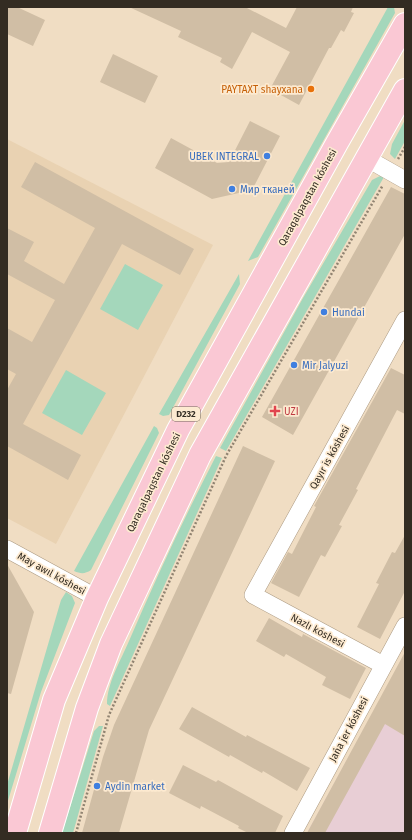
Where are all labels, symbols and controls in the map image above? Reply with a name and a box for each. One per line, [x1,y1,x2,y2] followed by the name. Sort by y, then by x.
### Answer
[221,84,303,96] place label: PAYTAXT shayxana
[306,84,316,94] marker: PAYTAXT shayxana
[276,147,340,248] street label: Qaraqalpaqstan kóshesi
[189,151,259,163] place label: UBEK INTEGRAL
[262,151,272,161] marker: UBEK INTEGRAL
[227,184,237,194] marker: Мир тканей
[240,184,295,196] place label: Мир тканей
[319,307,329,317] marker: Hundai
[332,307,365,319] place label: Hundai
[289,360,299,370] marker: Mir Jalyuzi
[302,360,348,372] place label: Mir Jalyuzi
[269,405,281,417] marker: UZI
[284,406,299,418] place label: UZI
[172,407,200,421] road number: D232
[307,423,352,491] street label: Qayır is kóshesi
[125,431,183,534] street label: Qaraqalpaqstan kóshesi
[15,550,88,598] street label: May awıl kóshesi
[288,612,347,650] street label: Nazlı kóshesi
[326,694,371,764] street label: Jańa jer kóshesi
[92,781,102,791] marker: Aydin market
[105,781,165,793] place label: Aydin market

